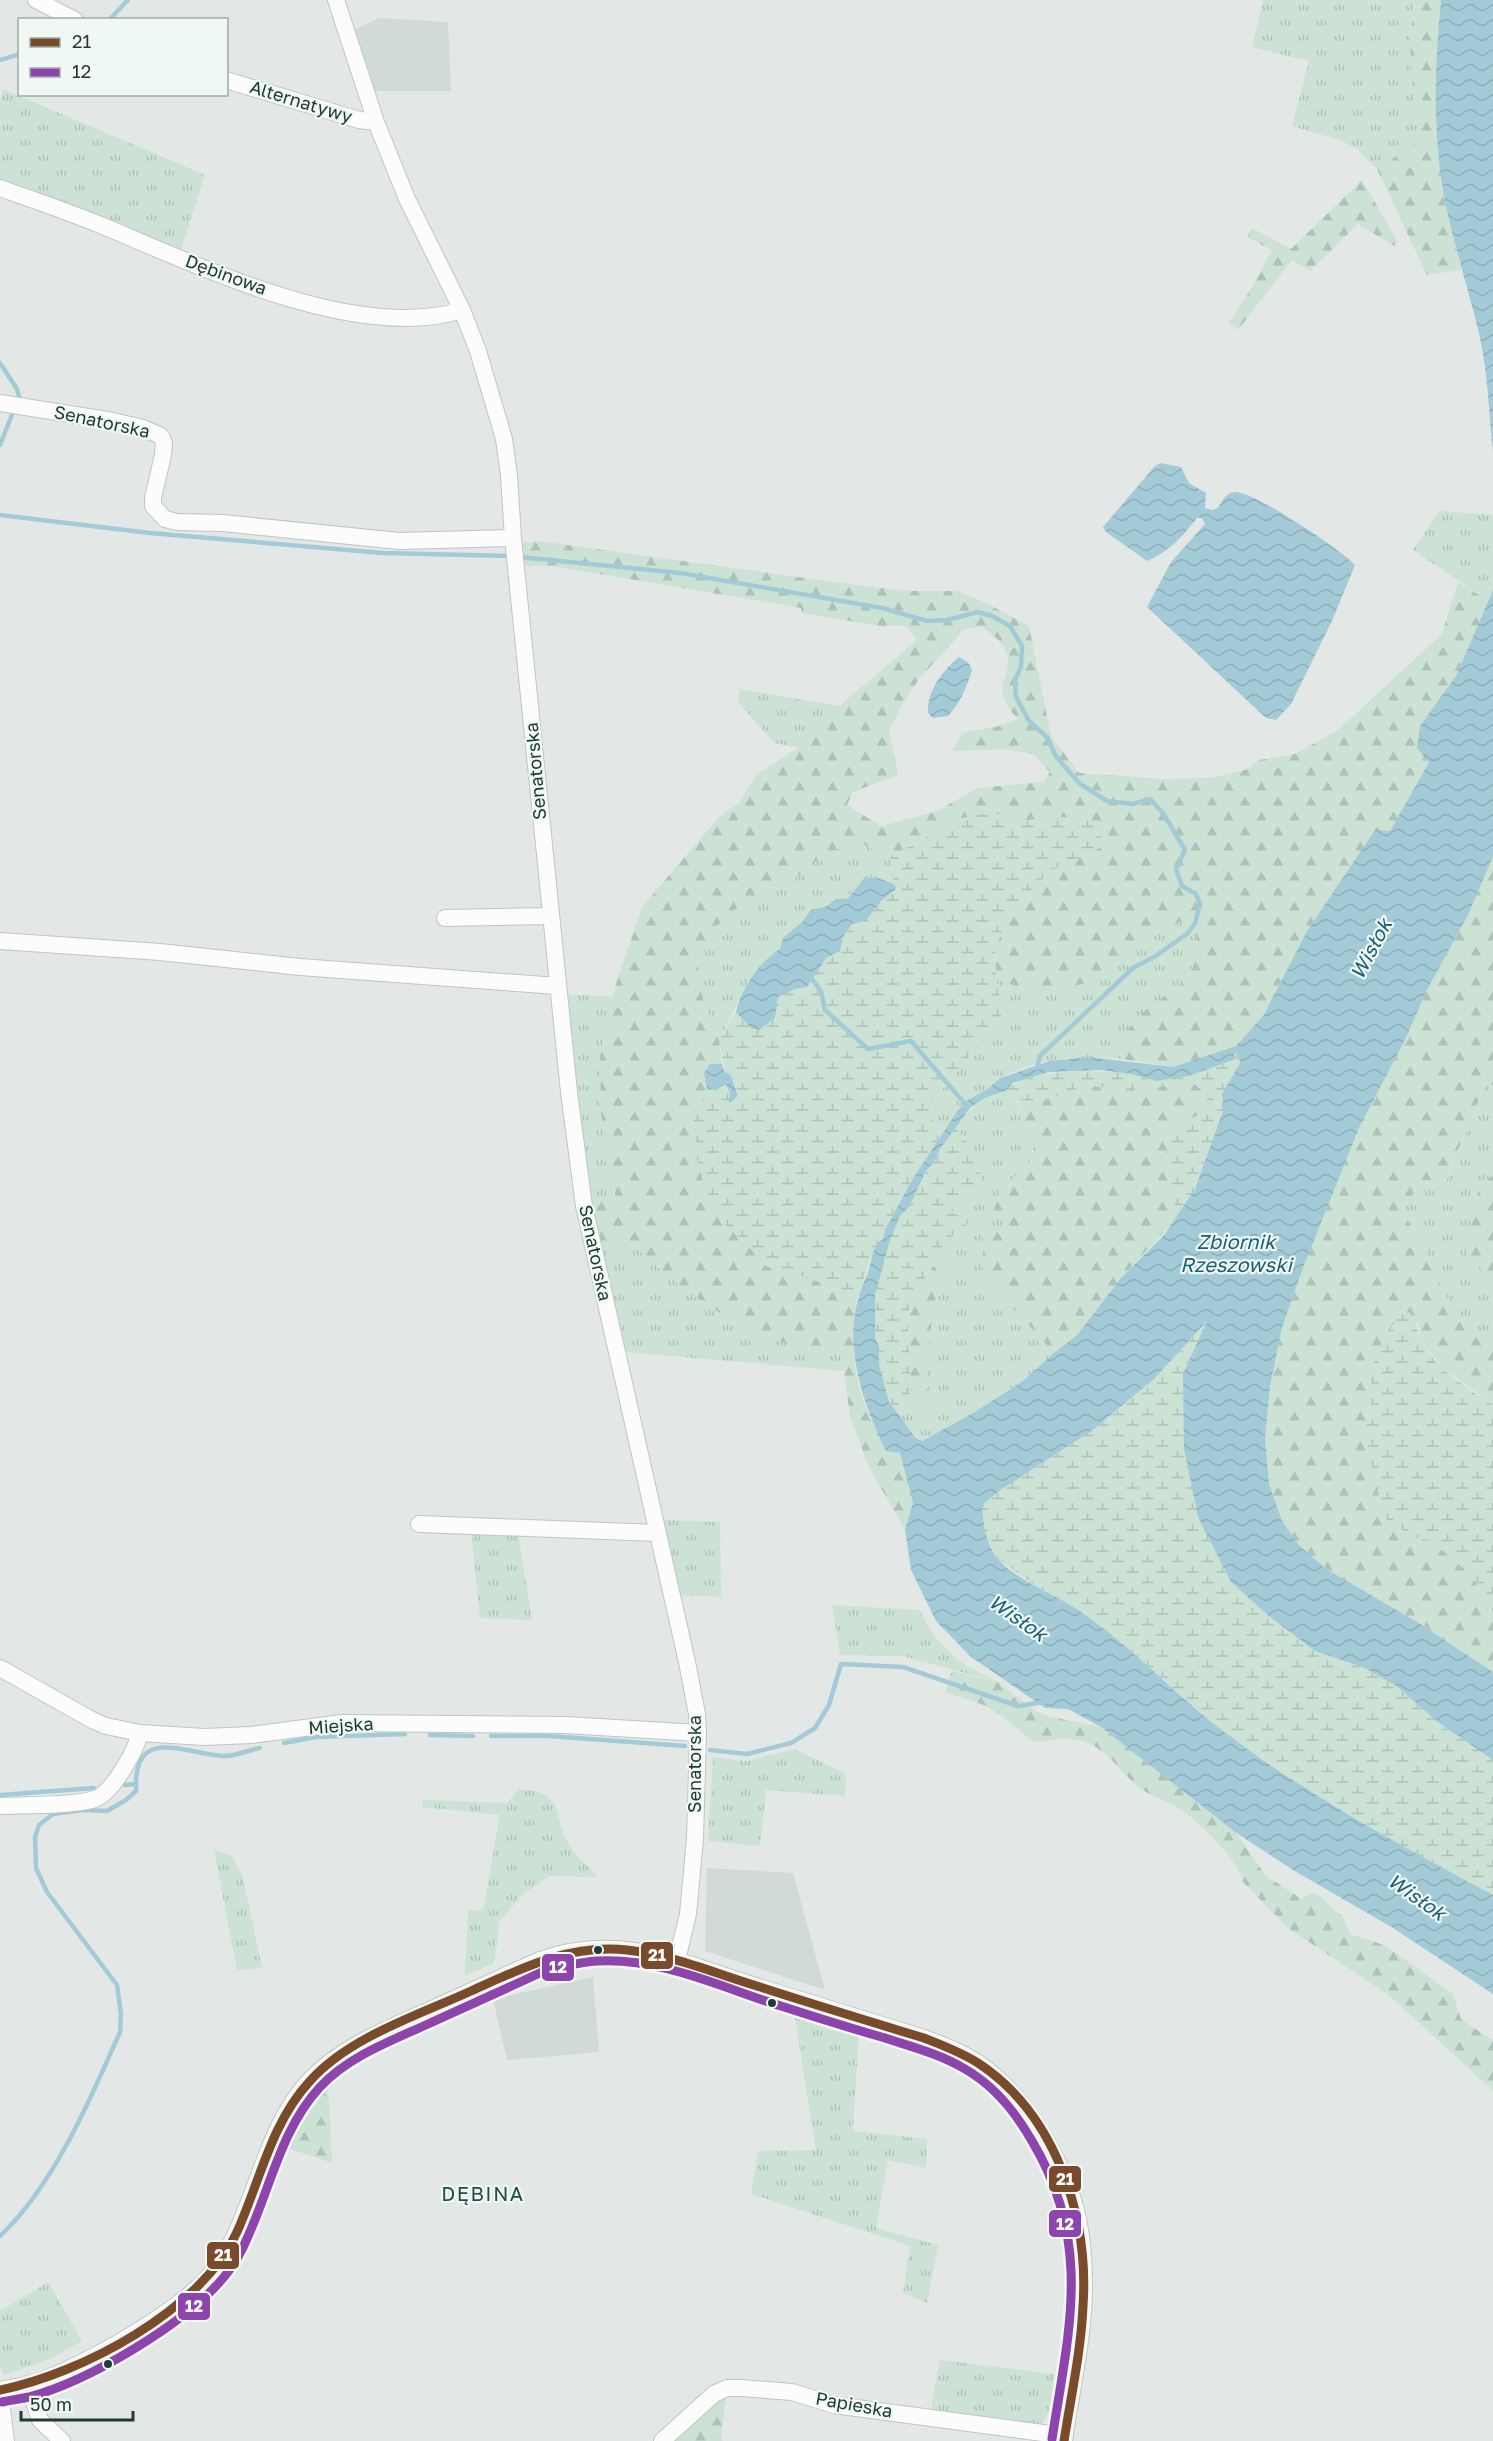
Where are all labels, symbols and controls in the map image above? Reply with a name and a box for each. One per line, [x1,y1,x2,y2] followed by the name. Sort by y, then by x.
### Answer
[18,18,228,96] legend
[72,30,91,52] text: 21
[72,60,91,82] text: 12
[247,75,355,127] street label: Alternatywy
[183,249,270,299] street label: Dębinowa
[52,400,152,442] street label: Senatorska
[520,721,550,821] street label: Senatorska
[1344,912,1397,983] water label: Wisłok
[575,1203,617,1303] street label: Senatorska
[1180,1229,1294,1276] water label: Zbiornik Rzeszowski
[985,1589,1054,1647] water label: Wisłok
[308,1712,374,1738] street label: Miejska
[683,1715,705,1813] street label: Senatorska
[1384,1868,1453,1926] water label: Wisłok
[640,1941,674,1970] line badge: 21
[592,1944,604,1956] unlabelled marker
[648,1945,666,1965] text: 21
[541,1953,575,1982] line badge: 12
[549,1957,567,1977] text: 12
[766,1997,778,2009] unlabelled marker
[1048,2165,1082,2193] line badge: 21
[1056,2169,1074,2189] text: 21
[441,2181,525,2205] district label: DĘBINA
[1048,2209,1082,2238] line badge: 12
[1056,2214,1074,2234] text: 12
[206,2241,240,2270] line badge: 21
[214,2245,232,2265] text: 21
[177,2292,211,2321] line badge: 12
[185,2296,203,2316] text: 12
[102,2358,114,2370] unlabelled marker
[21,2384,134,2422] scale bar
[814,2386,894,2422] street label: Papieska
[30,2393,72,2415] text: 50 m

